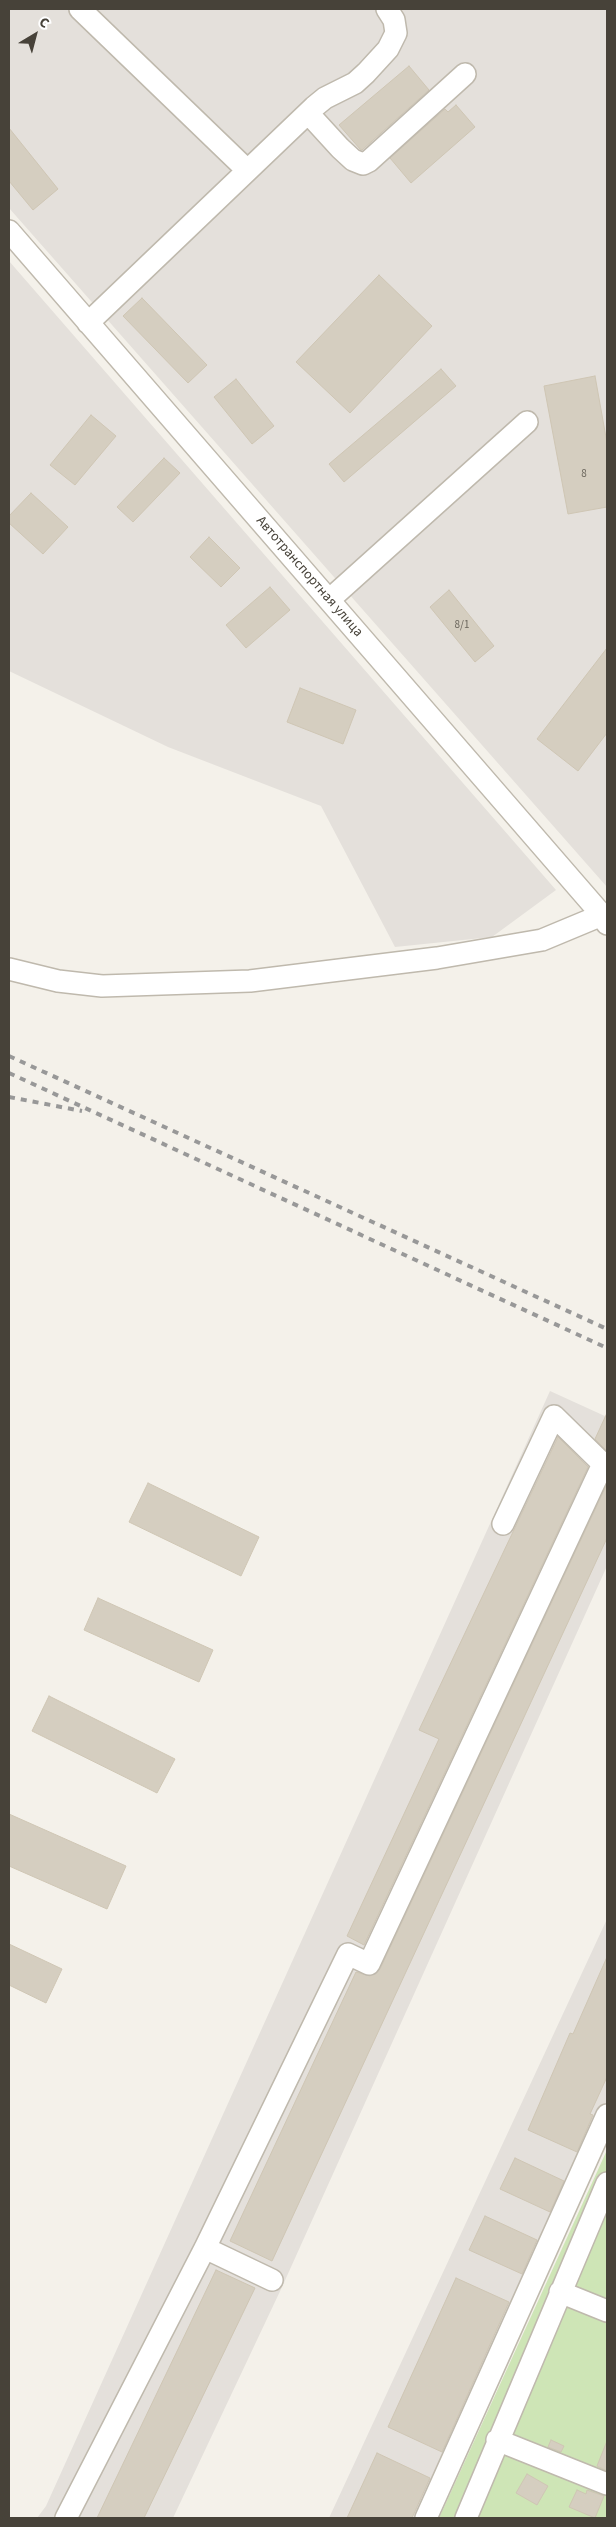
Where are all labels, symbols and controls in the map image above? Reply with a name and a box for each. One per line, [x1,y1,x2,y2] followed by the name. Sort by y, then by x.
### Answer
[10,10,60,60] north arrow
[35,13,53,33] text: С
[581,468,587,482] house number: 8
[252,513,366,641] street label: Автотранспортная улица
[455,619,469,633] house number: 8/1

